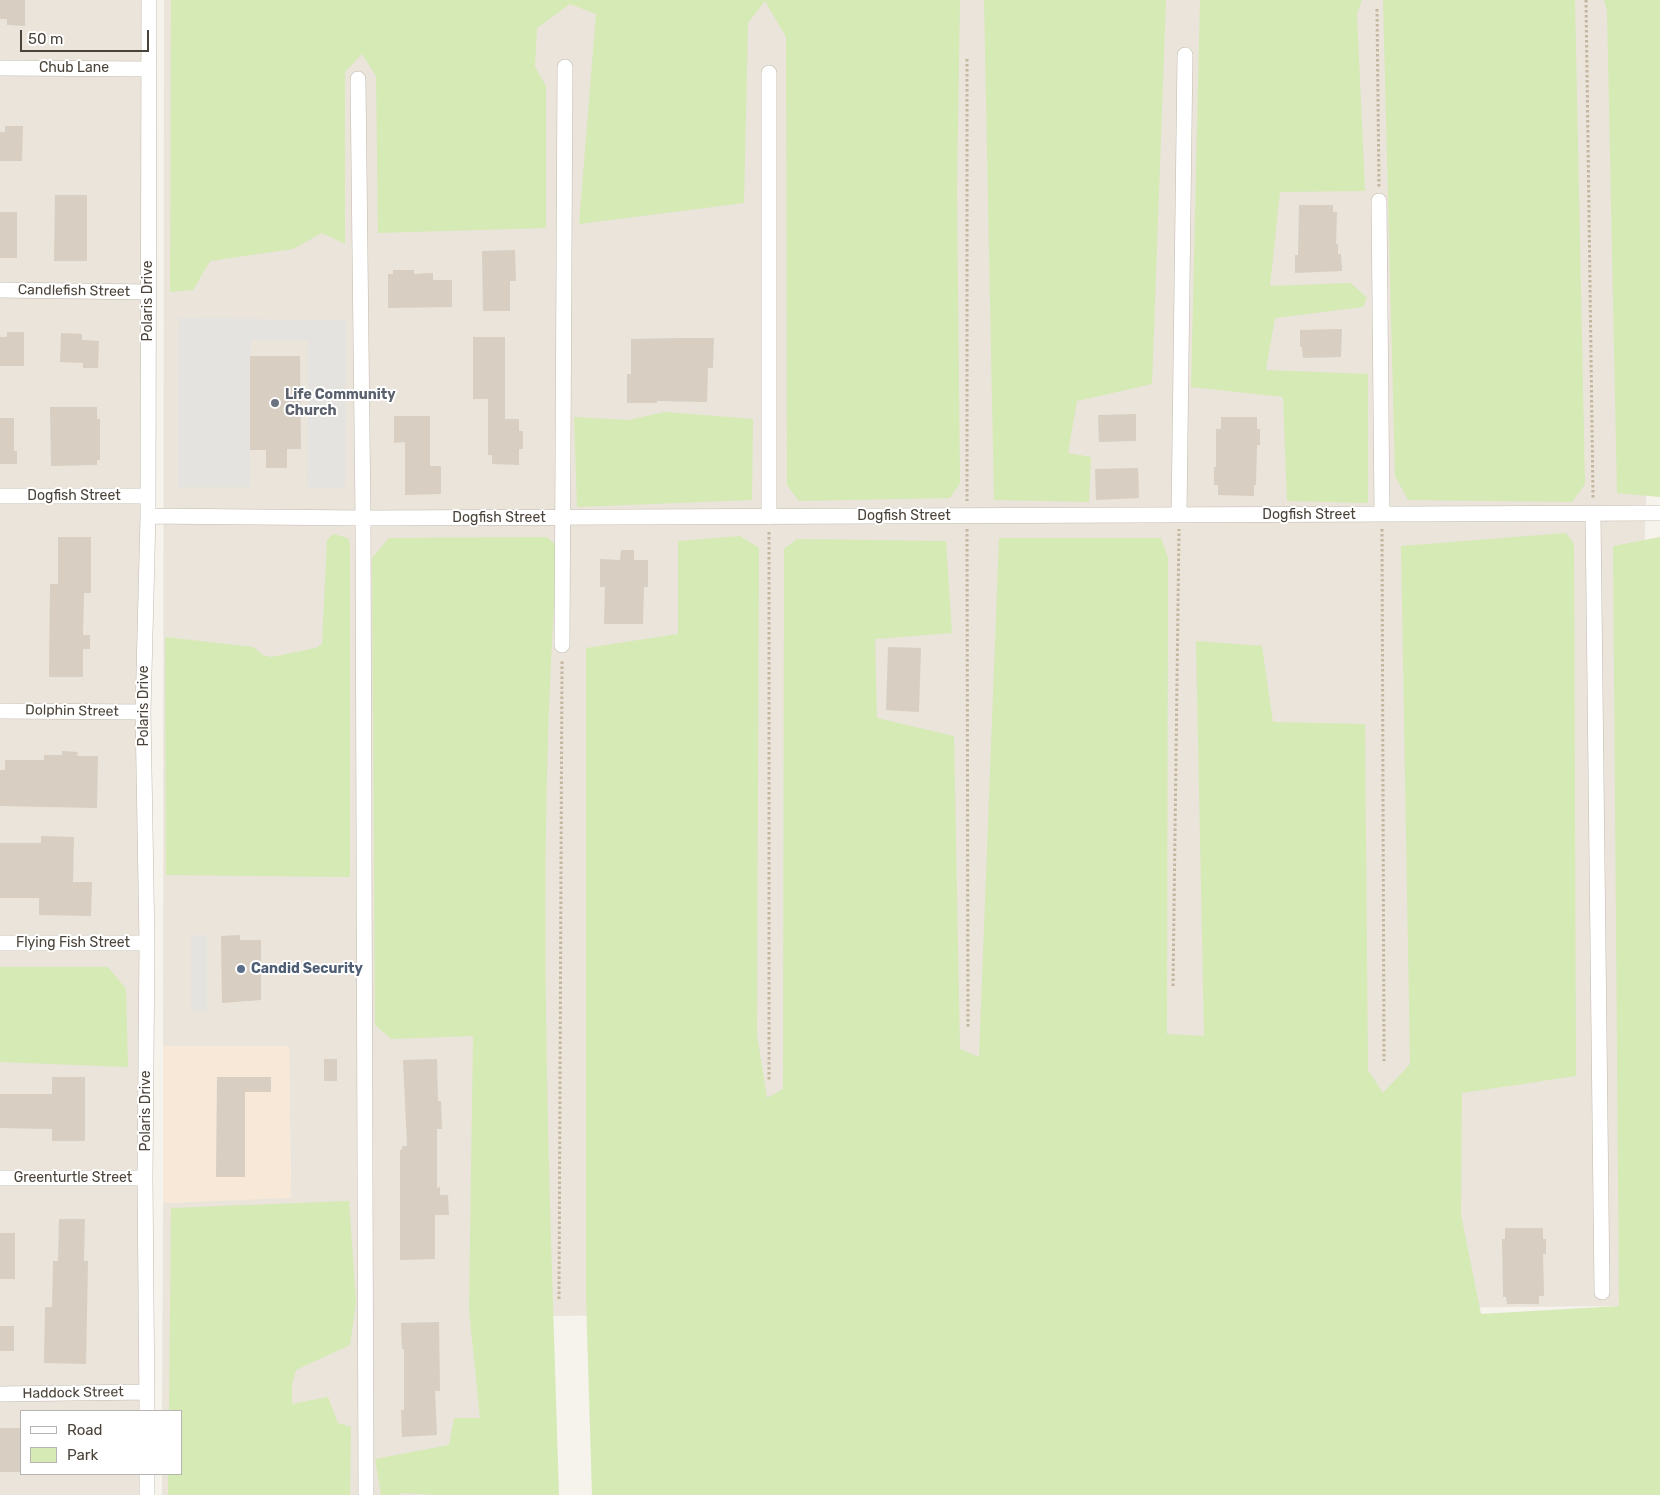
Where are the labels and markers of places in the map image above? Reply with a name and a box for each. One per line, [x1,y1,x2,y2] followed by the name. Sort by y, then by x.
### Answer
[285,387,396,420] place label: Life Community Church
[269,397,281,409] marker: Life Community Church
[251,961,363,977] place label: Candid Security
[235,963,247,975] marker: Candid Security

